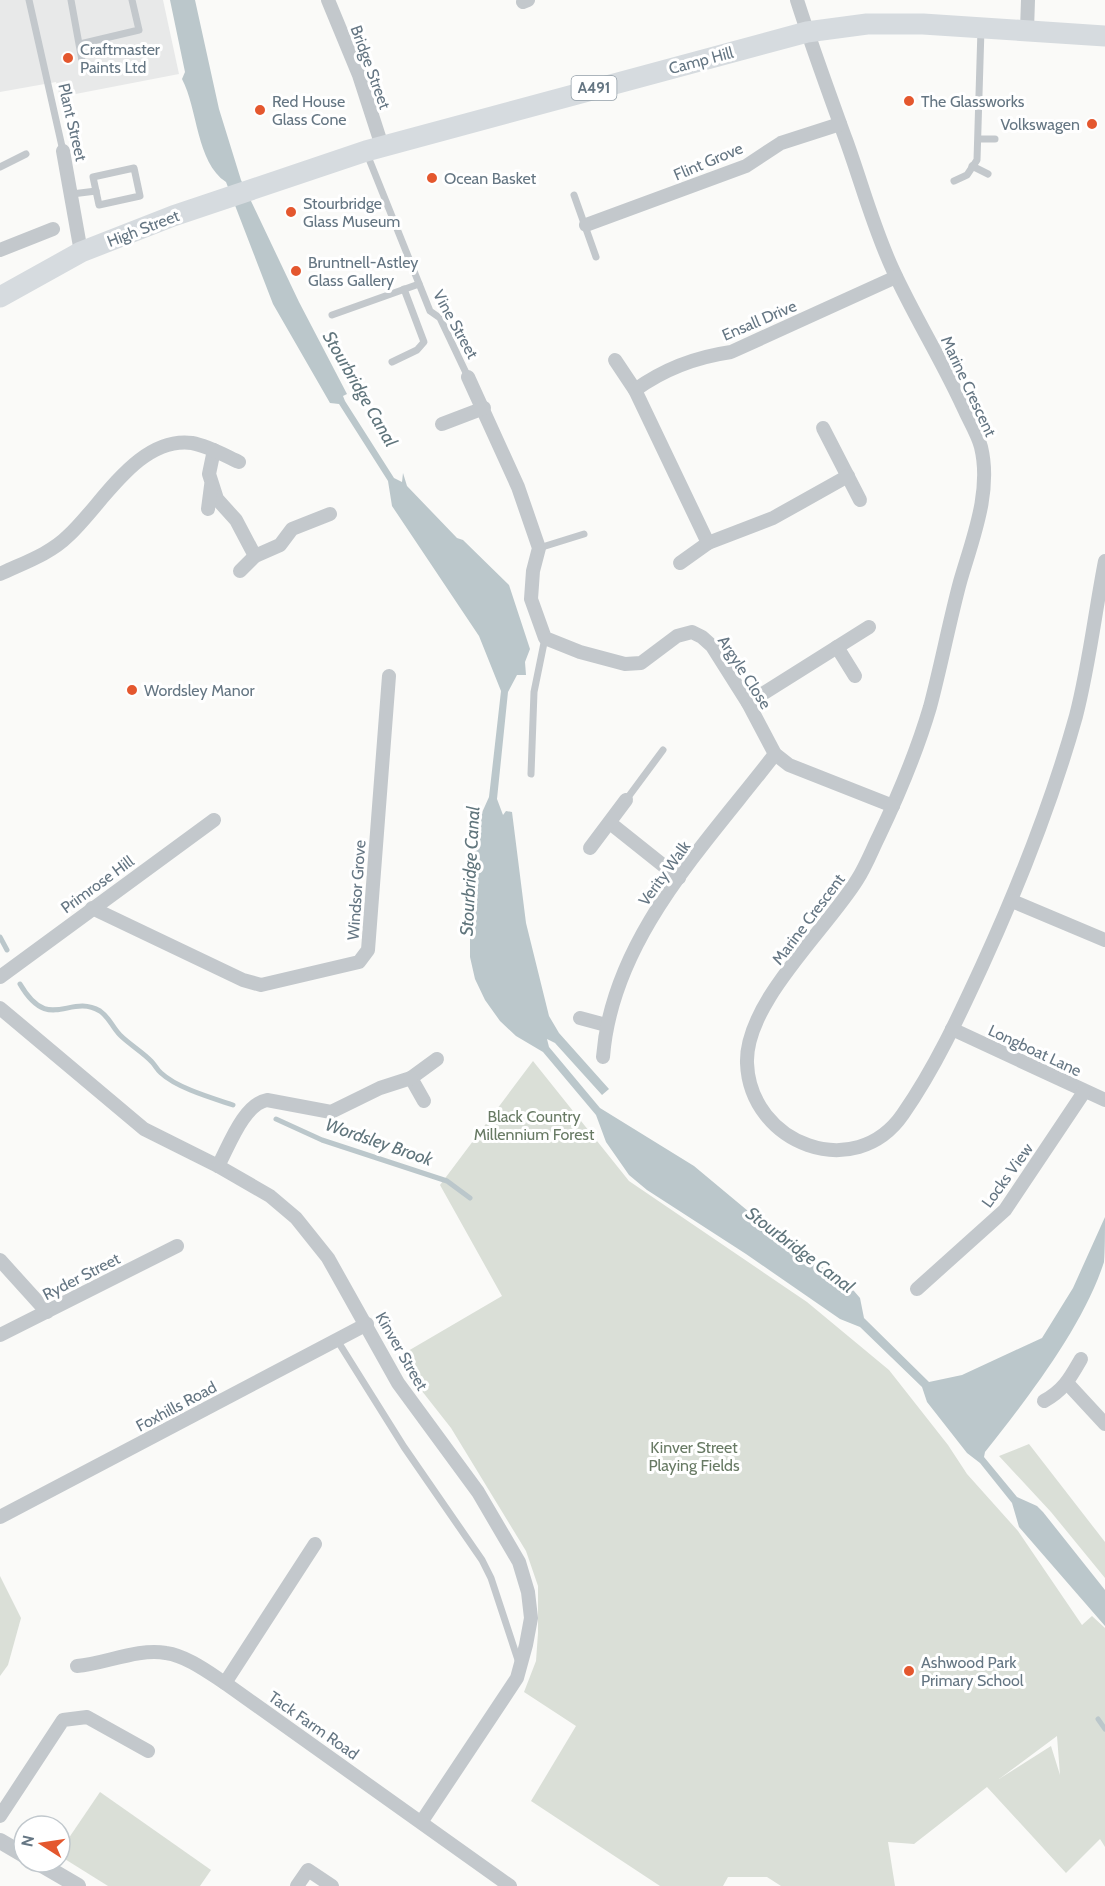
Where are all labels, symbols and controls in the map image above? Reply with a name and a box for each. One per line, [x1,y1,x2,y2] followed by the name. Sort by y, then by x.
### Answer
[347,23,395,112] street label: Bridge Street
[80,40,161,77] place label: Craftmaster Paints Ltd
[667,43,736,78] street label: Camp Hill
[61,51,75,65] marker: Craftmaster Paints Ltd
[572,76,616,100] road number: A491
[54,81,91,164] street label: Plant Street
[272,92,347,129] place label: Red House Glass Cone
[921,92,1025,111] place label: The Glassworks
[902,94,916,108] marker: The Glassworks
[253,103,267,117] marker: Red House Glass Cone
[1001,115,1080,134] place label: Volkswagen
[1085,117,1099,131] marker: Volkswagen
[671,138,746,185] street label: Flint Grove
[444,169,537,188] place label: Ocean Basket
[425,171,439,185] marker: Ocean Basket
[303,194,400,231] place label: Stourbridge Glass Museum
[284,205,298,219] marker: Stourbridge Glass Museum
[104,206,183,251] street label: High Street
[308,253,418,290] place label: Bruntnell-Astley Glass Gallery
[289,264,303,278] marker: Bruntnell-Astley Glass Gallery
[429,287,483,362] street label: Vine Street
[719,296,799,345] street label: Ensall Drive
[318,327,402,451] water label: Stourbridge Canal
[937,333,1000,440] street label: Marine Crescent
[714,632,775,712] street label: Argyle Close
[144,681,255,700] place label: Wordsley Manor
[125,683,139,697] marker: Wordsley Manor
[456,805,484,936] water label: Stourbridge Canal
[634,836,695,909] street label: Verity Walk
[344,839,369,941] street label: Windsor Grove
[57,851,138,917] street label: Primrose Hill
[768,870,849,968] street label: Marine Crescent
[985,1021,1084,1080] street label: Longboat Lane
[474,1107,595,1144] park label: Black Country Millennium Forest
[322,1113,437,1171] water label: Wordsley Brook
[978,1139,1037,1211] street label: Locks View
[741,1202,859,1298] water label: Stourbridge Canal
[39,1249,124,1304] street label: Ryder Street
[372,1309,432,1394] street label: Kinver Street
[133,1377,220,1436] street label: Foxhills Road
[648,1438,740,1475] park label: Kinver Street Playing Fields
[921,1653,1024,1690] place label: Ashwood Park Primary School
[902,1664,916,1678] marker: Ashwood Park Primary School
[265,1687,362,1764] street label: Tack Farm Road
[12,1814,72,1874] north arrow
[17,1833,38,1848] text: N

